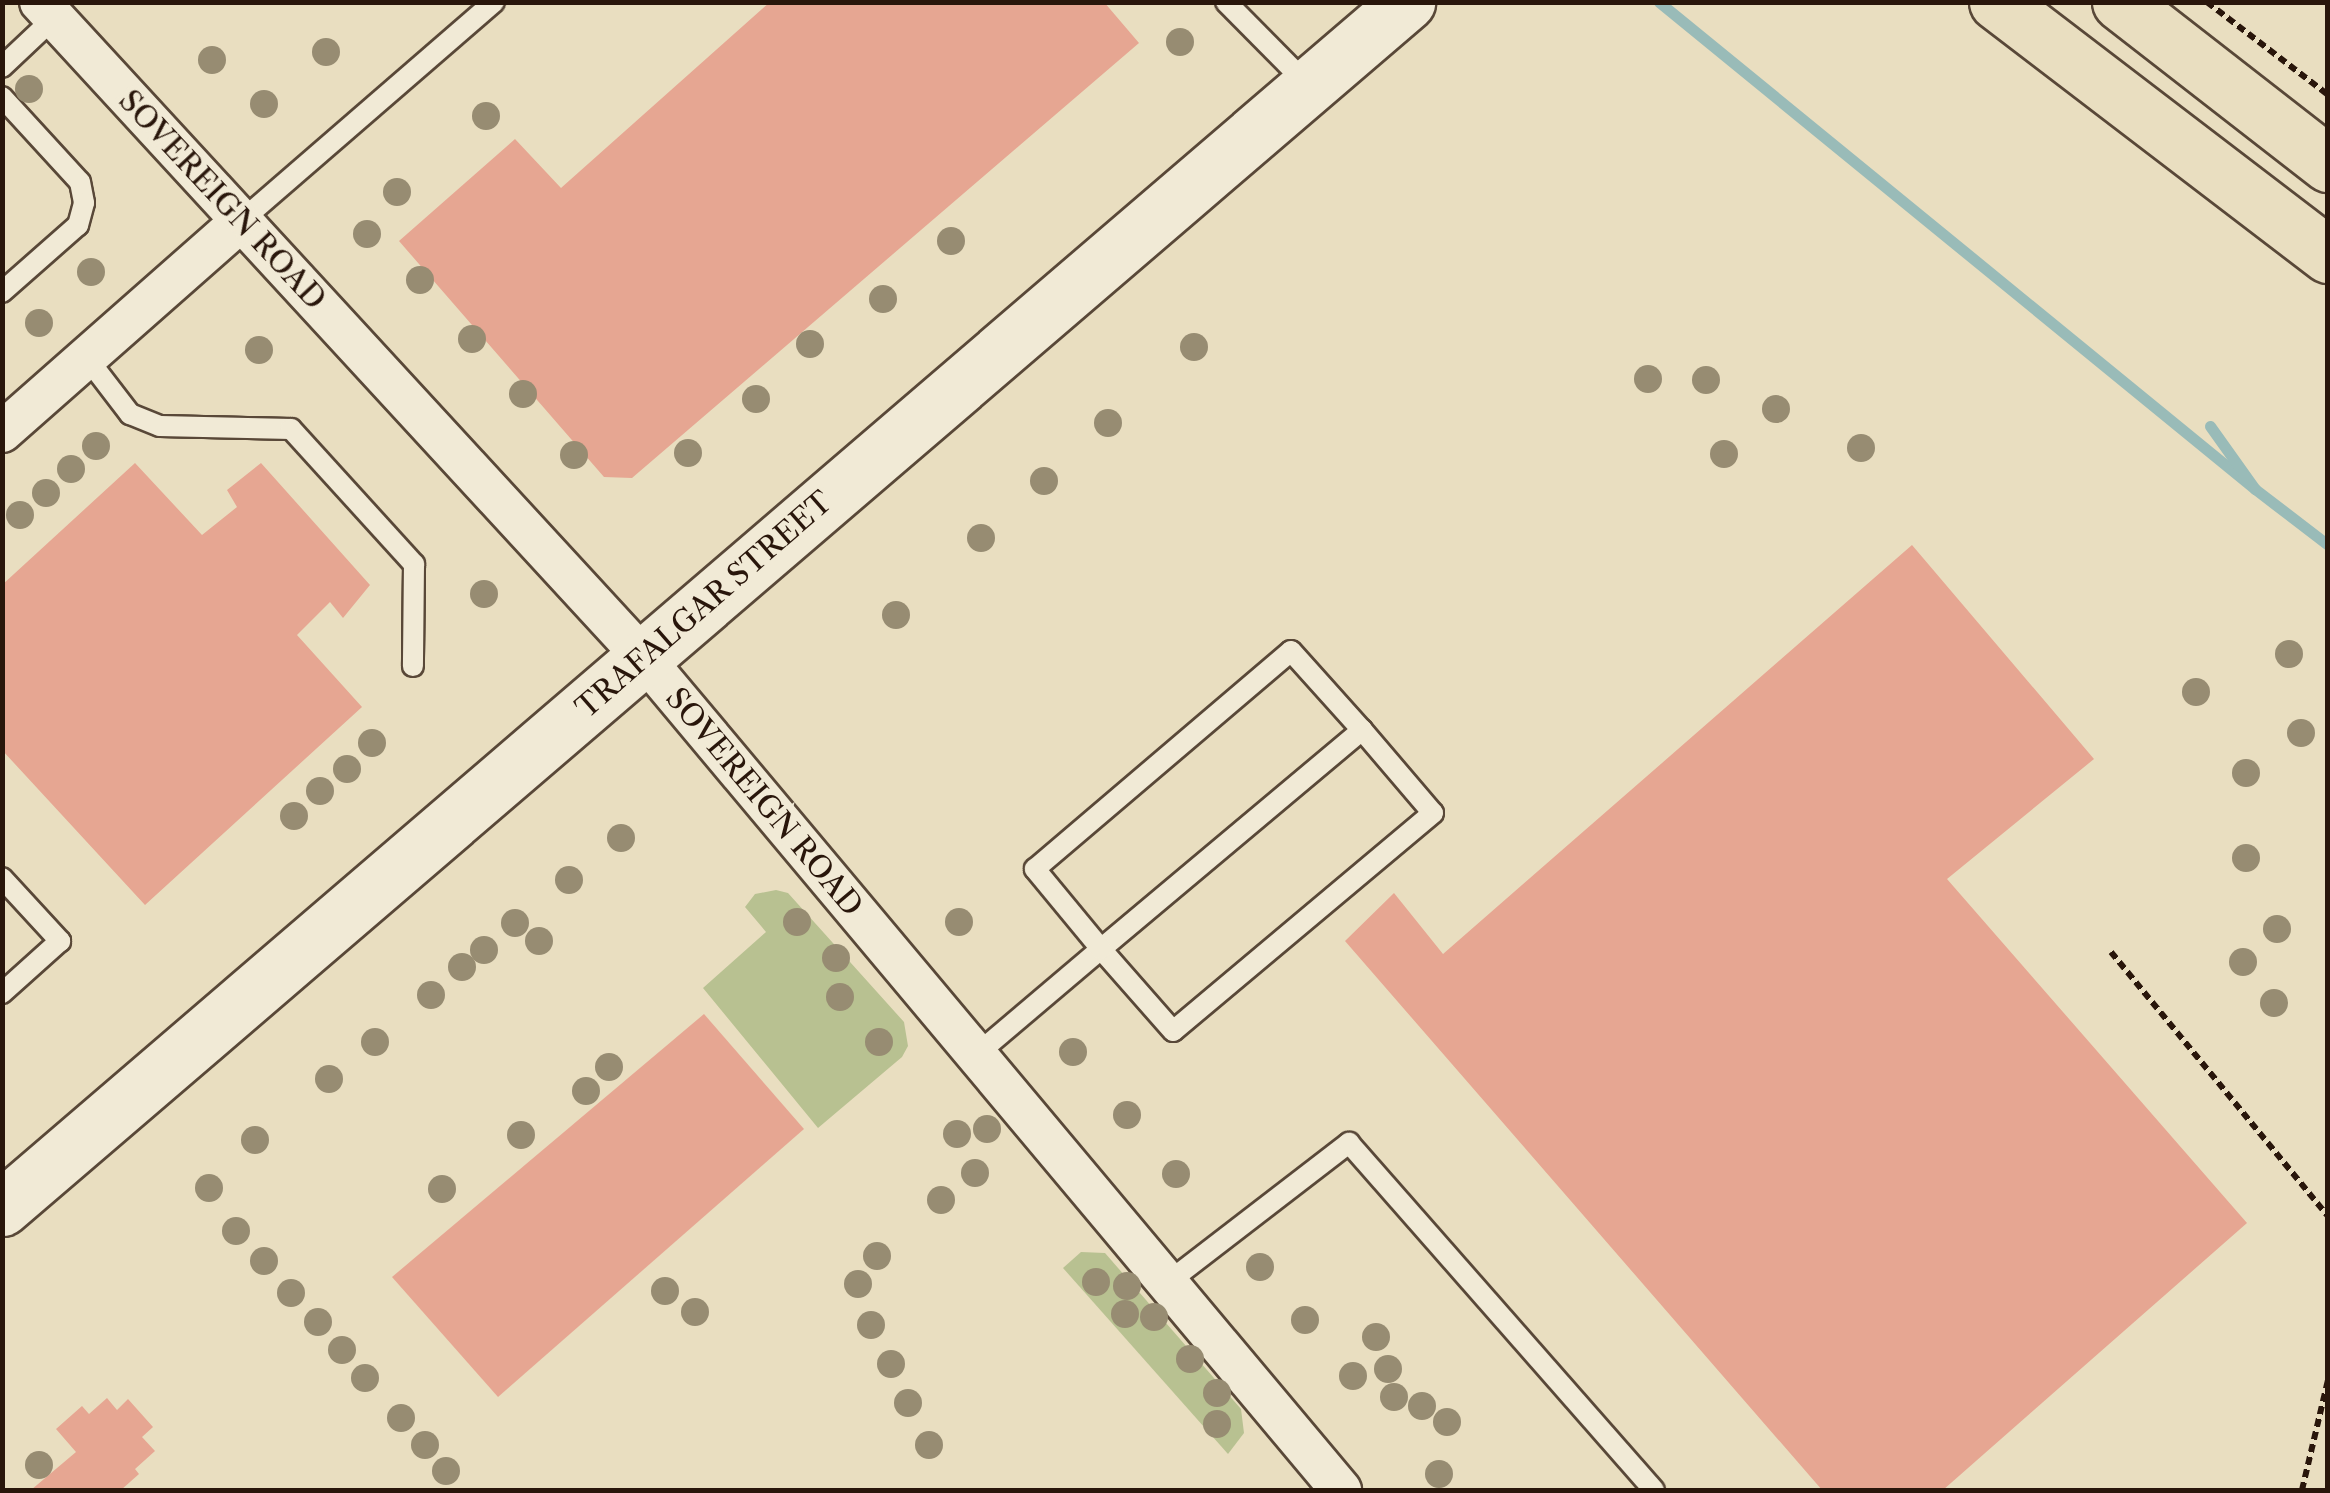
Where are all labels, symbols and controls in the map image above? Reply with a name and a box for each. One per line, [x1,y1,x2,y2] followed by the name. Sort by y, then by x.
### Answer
[111,83,333,317] street label: SOVEREIGN ROAD
[568,484,840,726] street label: TRAFALGAR STREET
[658,681,870,923] street label: SOVEREIGN ROAD

